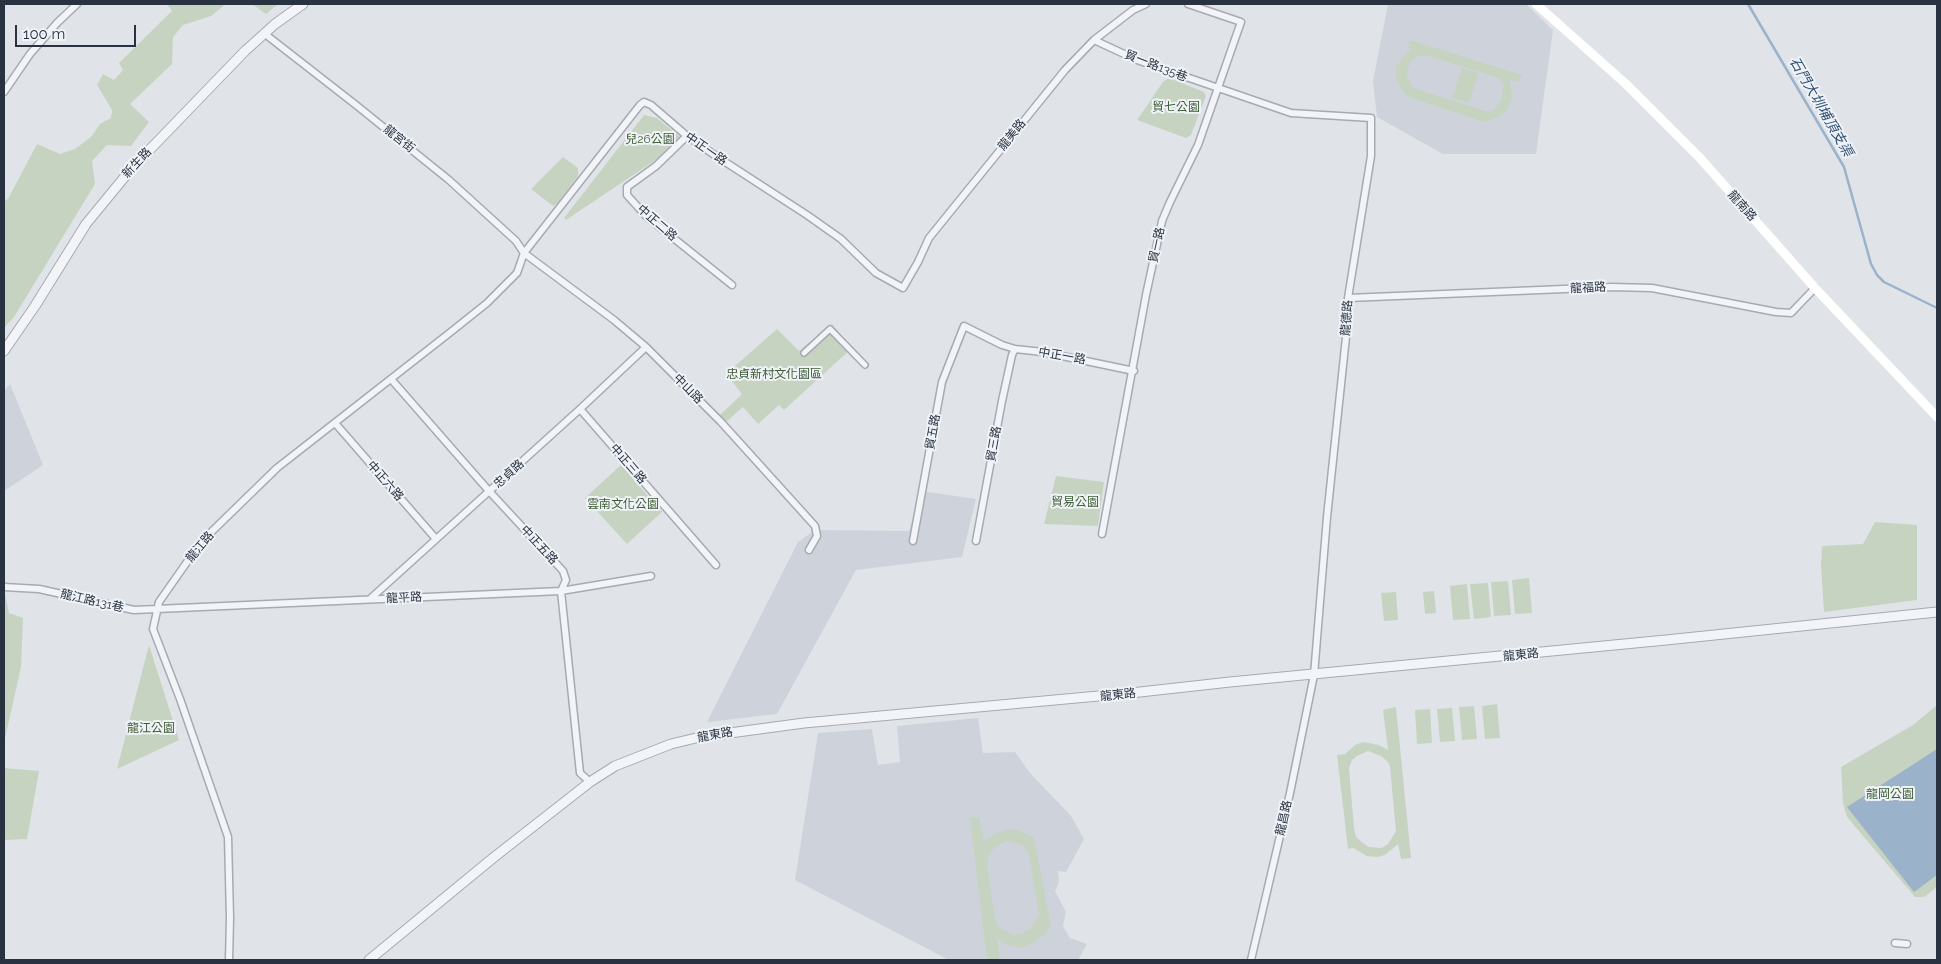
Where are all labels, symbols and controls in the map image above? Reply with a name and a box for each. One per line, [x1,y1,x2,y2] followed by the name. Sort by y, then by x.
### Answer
[18,15,139,47] scale bar
[23,25,65,43] text: 100 m
[1123,47,1189,85] street label: 貿一路135巷
[1786,54,1856,160] water label: 石門大圳埔頂支渠
[1152,100,1200,114] park label: 貿七公園
[995,116,1029,154] street label: 龍美路
[380,122,418,156] street label: 龍宮街
[682,129,730,169] street label: 中正一路
[625,132,675,146] park label: 兒26公園
[119,145,155,181] street label: 新生路
[1725,188,1759,224] street label: 龍南路
[634,202,680,244] street label: 中正二路
[1146,226,1168,264] street label: 貿一路
[1570,280,1606,296] street label: 龍福路
[1339,300,1355,336] street label: 龍德路
[1037,345,1087,367] street label: 中正一路
[726,367,822,381] park label: 忠貞新村文化園區
[670,371,706,407] street label: 中山路
[923,413,943,451] street label: 貿五路
[984,425,1004,463] street label: 貿三路
[607,441,649,487] street label: 中正三路
[491,457,527,491] street label: 忠貞路
[364,458,406,504] street label: 中正六路
[1051,495,1099,509] park label: 貿易公園
[587,497,659,511] park label: 雲南文化公園
[517,523,561,567] street label: 中正五路
[183,529,217,565] street label: 龍江路
[59,587,125,615] street label: 龍江路131巷
[386,590,422,606] street label: 龍平路
[1502,646,1540,664] street label: 龍東路
[1099,686,1137,704] street label: 龍東路
[127,721,175,735] park label: 龍江公園
[696,725,734,745] street label: 龍東路
[1866,787,1914,801] park label: 龍岡公園
[1273,799,1295,837] street label: 龍昌路

